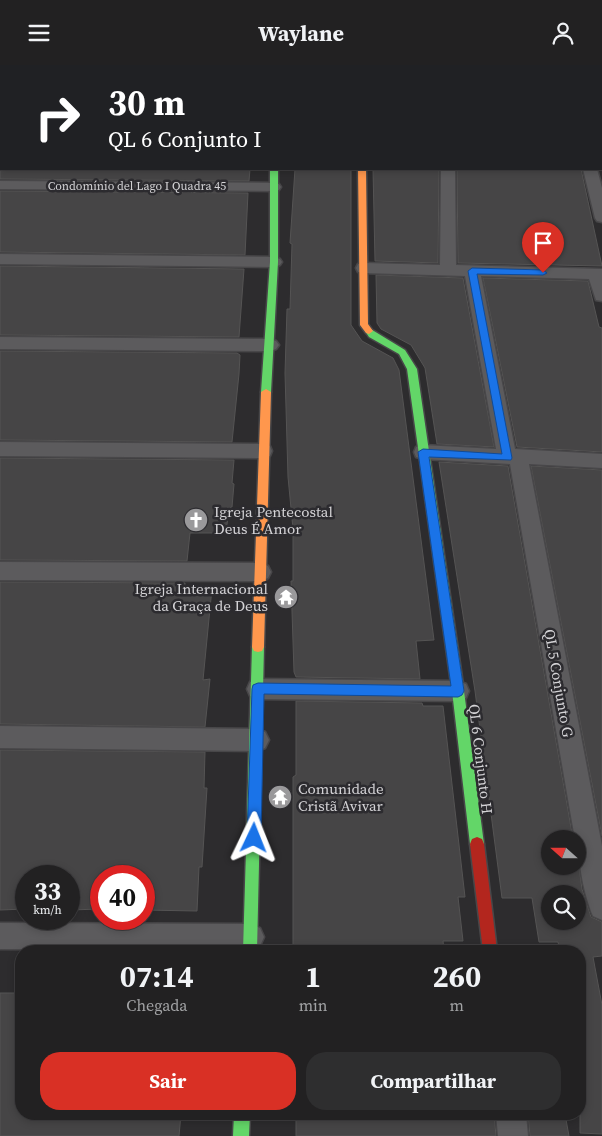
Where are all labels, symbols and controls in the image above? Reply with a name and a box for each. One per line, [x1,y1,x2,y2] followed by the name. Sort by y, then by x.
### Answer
[258,18,344,48] text: Waylane
[25,19,53,47] icon: menu
[549,19,577,47] icon: person
[108,79,185,127] text: 30 m
[25,85,90,150] icon: right
[108,124,261,154] text: QL 6 Conjunto I
[48,178,226,194] street label: Condomínio del Lago I Quadra 45
[522,222,564,273] pin
[529,229,557,257] icon: arrive
[214,501,333,539] place label: Igreja Pentecostal Deus É Amor
[183,507,209,533] church icon: Igreja Pentecostal Deus É Amor
[134,578,269,616] place label: Igreja Internacional da Graça de Deus
[273,584,299,610] temple icon: Igreja Internacional da Graça de Deus
[539,627,579,739] street label: QL 5 Conjunto G
[464,703,498,815] street label: QL 6 Conjunto H
[298,778,384,816] place label: Comunidade Cristã Avivar
[267,784,293,810] temple icon: Comunidade Cristã Avivar
[227,811,279,863] position arrow
[541,830,586,875] north arrow
[541,830,586,930] map controls
[90,865,155,930] speed limit sign: 40
[34,874,61,908] text: 33
[541,885,586,930] button: search
[33,902,62,918] text: km/h
[120,956,194,997] text: 07:14
[305,956,321,997] text: 1
[432,956,481,997] text: 260
[126,994,187,1016] text: Chegada
[299,994,328,1016] text: min
[450,994,464,1016] text: m
[40,1052,296,1110] button: Sair
[306,1052,561,1110] button: Compartilhar

